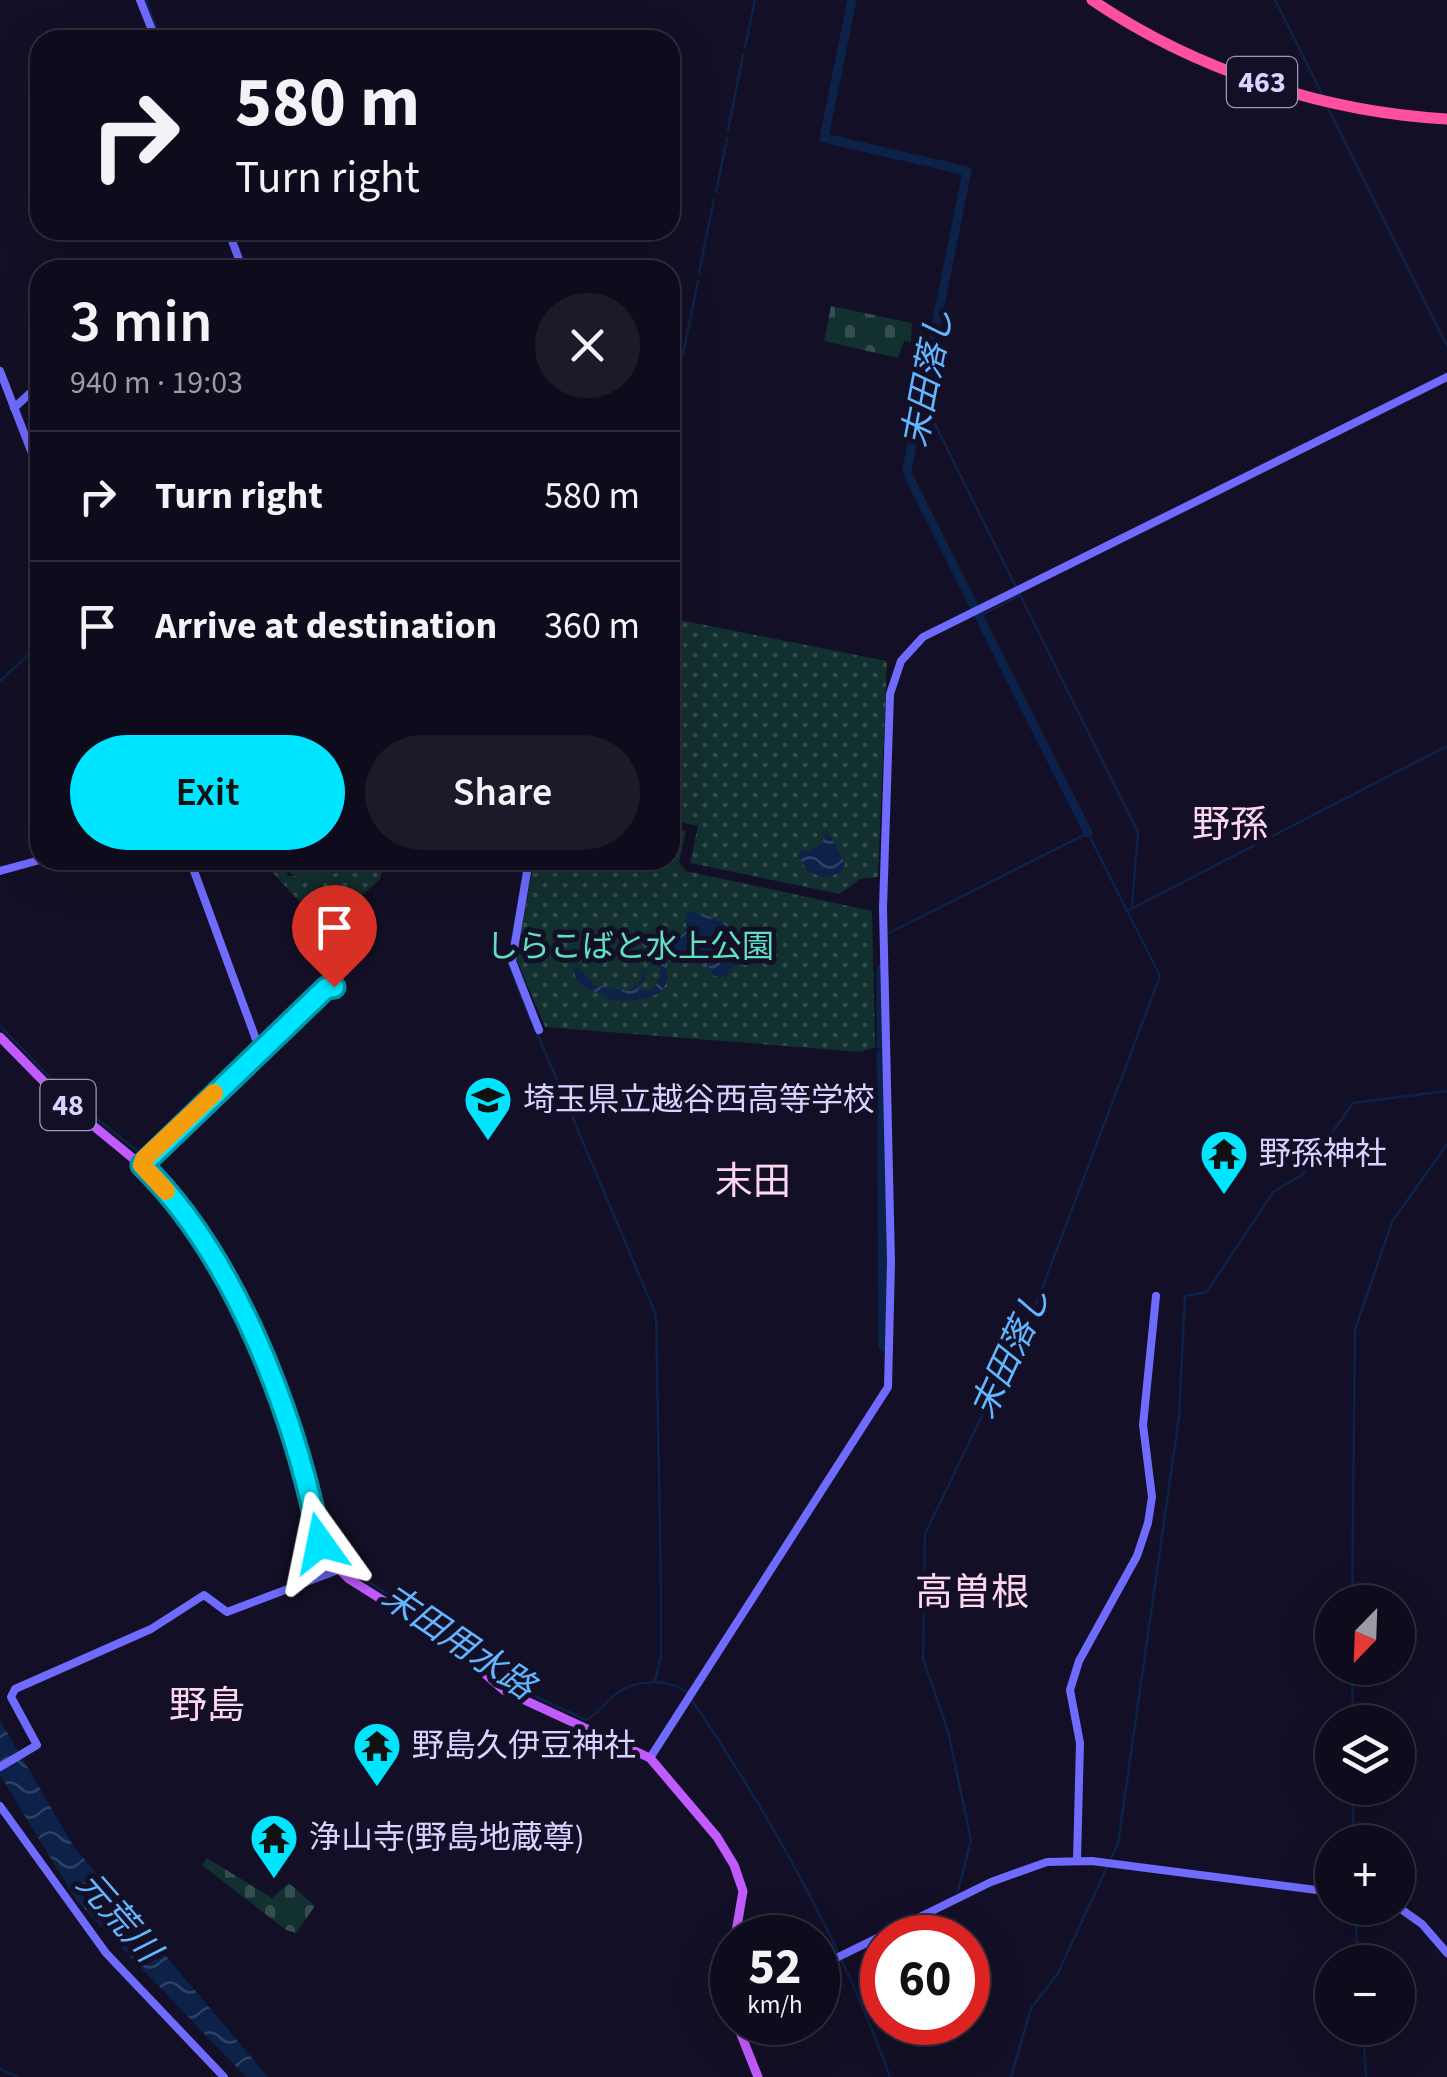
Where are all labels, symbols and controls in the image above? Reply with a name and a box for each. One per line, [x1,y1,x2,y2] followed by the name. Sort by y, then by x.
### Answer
[235,53,420,153] text: 580 m
[1227,57,1297,107] road number: 463
[70,70,200,200] icon: right
[235,146,420,210] text: Turn right
[70,280,213,365] text: 3 min
[535,293,640,398] button: close
[890,305,966,451] water label: 末田落し
[70,360,243,406] text: 940 m · 19:03
[70,469,125,524] icon: right
[155,469,323,523] text: Turn right
[544,469,640,523] text: 580 m
[70,599,125,654] icon: arrive
[155,599,497,653] text: Arrive at destination
[544,599,640,653] text: 360 m
[70,735,345,850] button: Exit
[365,735,640,850] button: Share
[1192,798,1268,852] district label: 野孫
[292,885,377,988] pin
[307,900,362,955] icon: arrive
[486,924,774,970] park label: しらこばと水上公園
[462,1074,514,1142] school or university icon: 埼玉県立越谷西高等学校
[523,1077,875,1123] place label: 埼玉県立越谷西高等学校
[40,1080,96,1130] road number: 48
[1198,1128,1250,1196] temple icon: 野孫神社
[1259,1131,1387,1177] place label: 野孫神社
[715,1155,791,1209] district label: 末田
[959,1279,1063,1427] water label: 末田落し
[268,1491,372,1595] position arrow
[915,1566,1029,1620] district label: 高曽根
[371,1572,547,1713] water label: 末田用水路
[1315,1585,1415,1685] north arrow
[1315,1585,1415,2045] map controls
[169,1679,245,1733] district label: 野島
[1315,1705,1415,1805] button: layers
[351,1720,403,1788] temple icon: 野島久伊豆神社
[412,1723,636,1769] place label: 野島久伊豆神社
[248,1812,300,1880] temple icon: 浄山寺(野島地蔵尊)
[309,1815,584,1861] place label: 浄山寺(野島地蔵尊)
[1315,1825,1415,1925] button: +
[65,1861,174,1976] water label: 元荒川
[860,1915,990,2045] speed limit sign: 60
[749,1932,801,2003] text: 52
[1315,1945,1415,2045] button: −
[747,1987,803,2023] text: km/h

